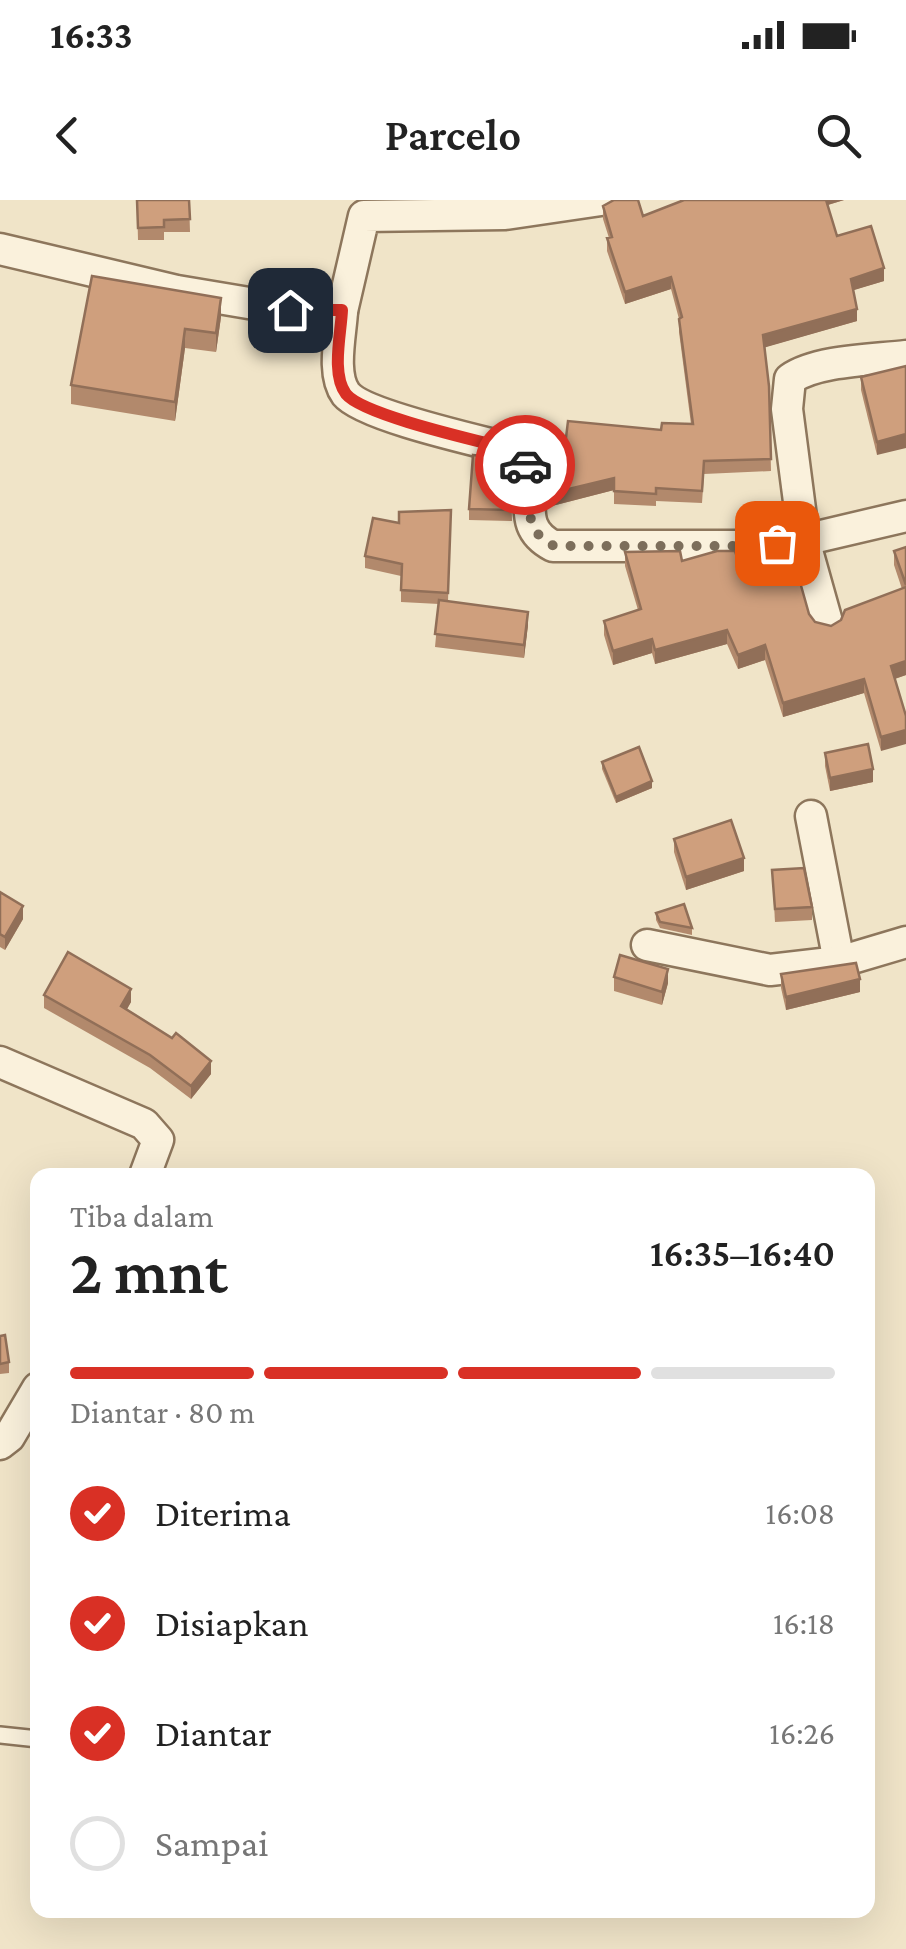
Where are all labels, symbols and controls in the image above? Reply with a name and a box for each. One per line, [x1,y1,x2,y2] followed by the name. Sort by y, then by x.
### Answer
[50,14,132,56] text: 16:33
[40,108,95,163] icon: back
[811,108,866,163] icon: search
[385,110,521,160] text: Parcelo
[248,268,333,353] pin
[263,283,318,338] icon: home
[475,415,575,515] courier
[498,438,553,493] icon: car
[735,501,820,586] pin
[750,516,805,571] icon: bag
[70,1198,214,1234] text: Tiba dalam
[650,1232,835,1274] text: 16:35–16:40
[70,1235,228,1307] text: 2 mnt
[70,1394,255,1430] text: Diantar · 80 m
[70,1486,125,1541] icon: check
[155,1492,291,1534] text: Diterima
[766,1495,835,1531] text: 16:08
[70,1596,125,1651] icon: check
[155,1602,309,1644] text: Disiapkan
[773,1605,835,1641] text: 16:18
[70,1706,125,1761] icon: check
[155,1712,272,1754] text: Diantar
[769,1715,835,1751] text: 16:26
[155,1822,268,1864] text: Sampai

